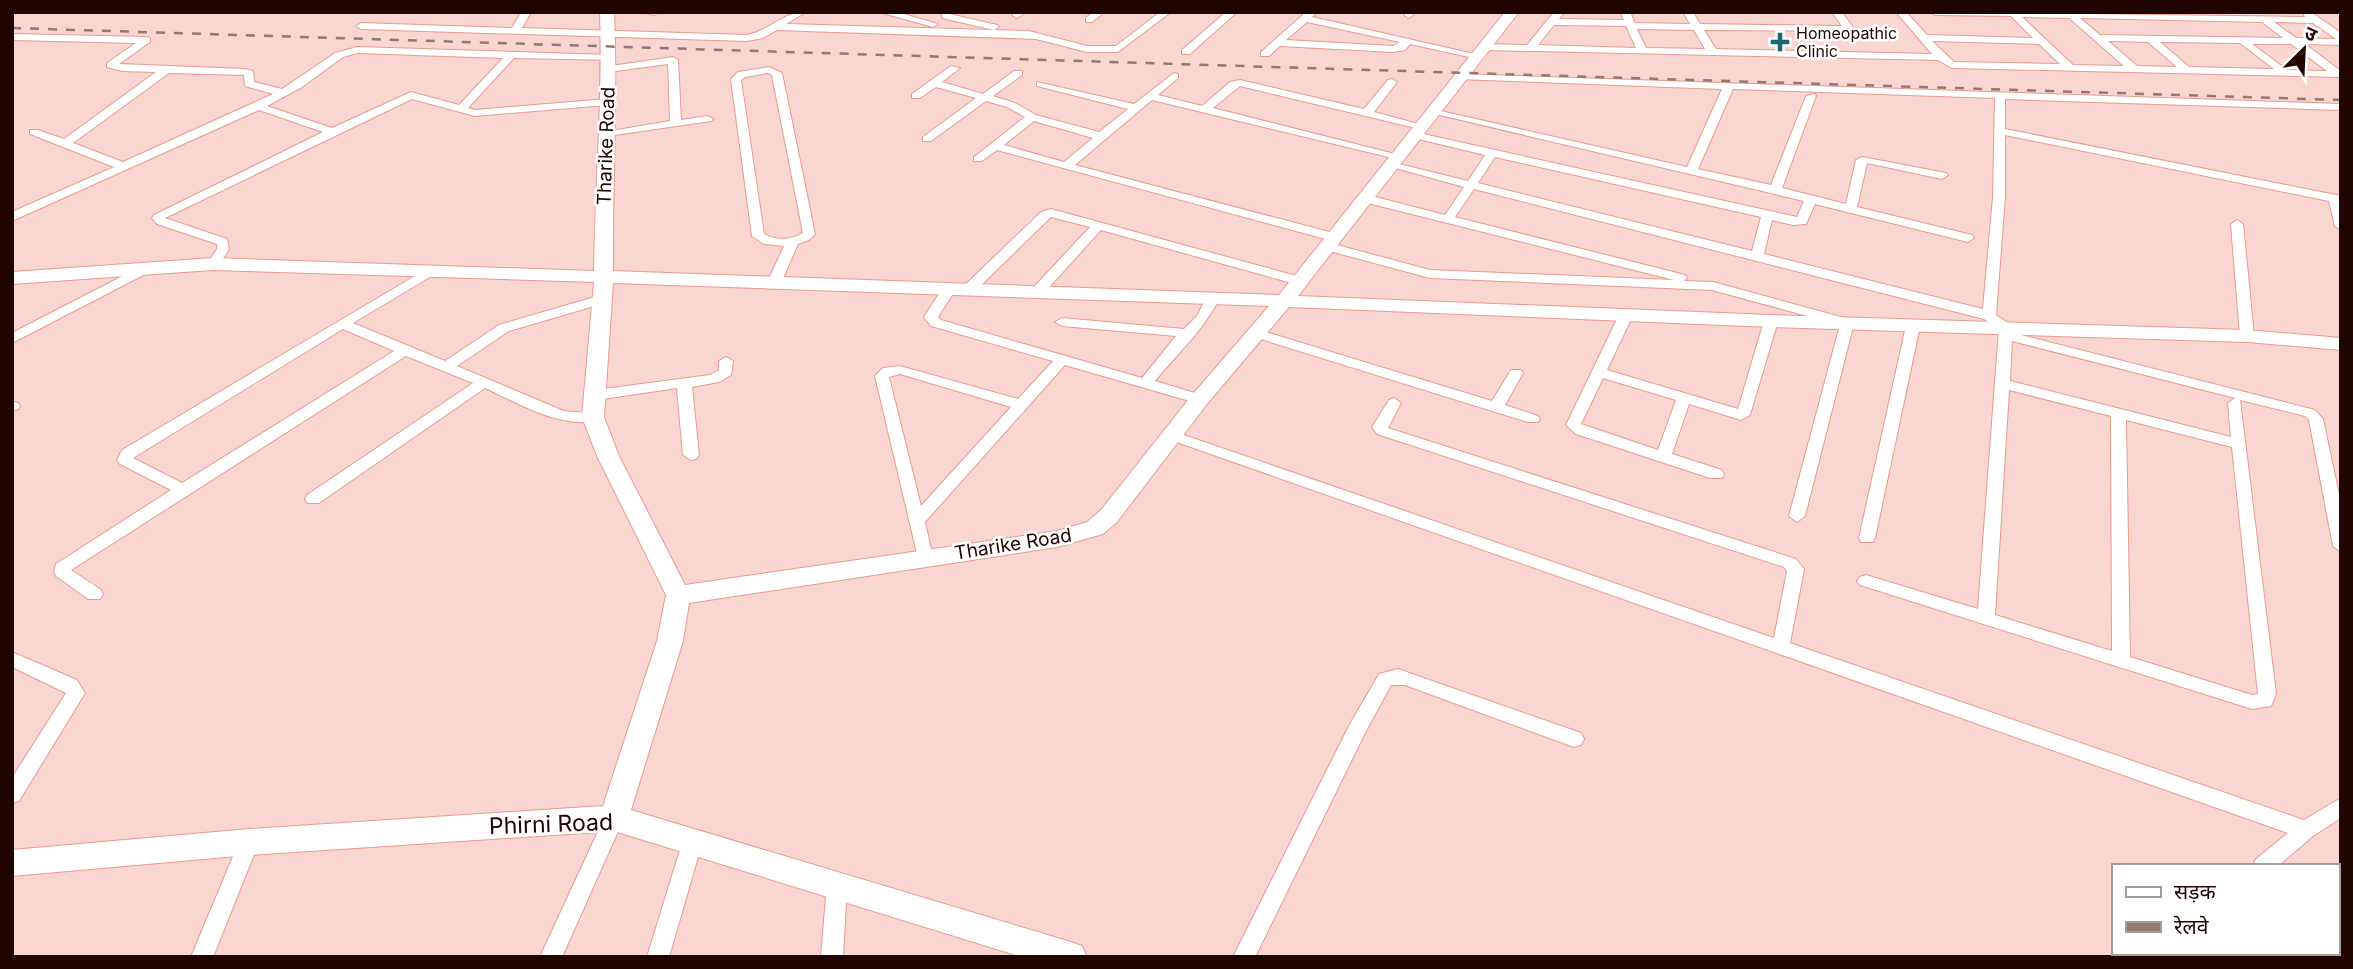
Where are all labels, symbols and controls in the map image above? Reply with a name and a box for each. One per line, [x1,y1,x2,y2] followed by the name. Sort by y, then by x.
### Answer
[2269,14,2339,84] north arrow
[2301,21,2321,47] text: उ
[1796,23,1897,61] place label: Homeopathic Clinic
[1770,32,1790,52] marker: Homeopathic Clinic
[592,86,620,206] street label: Tharike Road
[953,523,1073,565] street label: Tharike Road
[489,808,613,840] street label: Phirni Road
[2112,864,2339,955] legend
[2174,879,2216,904] text: सड़क
[2173,914,2209,939] text: रेलवे

